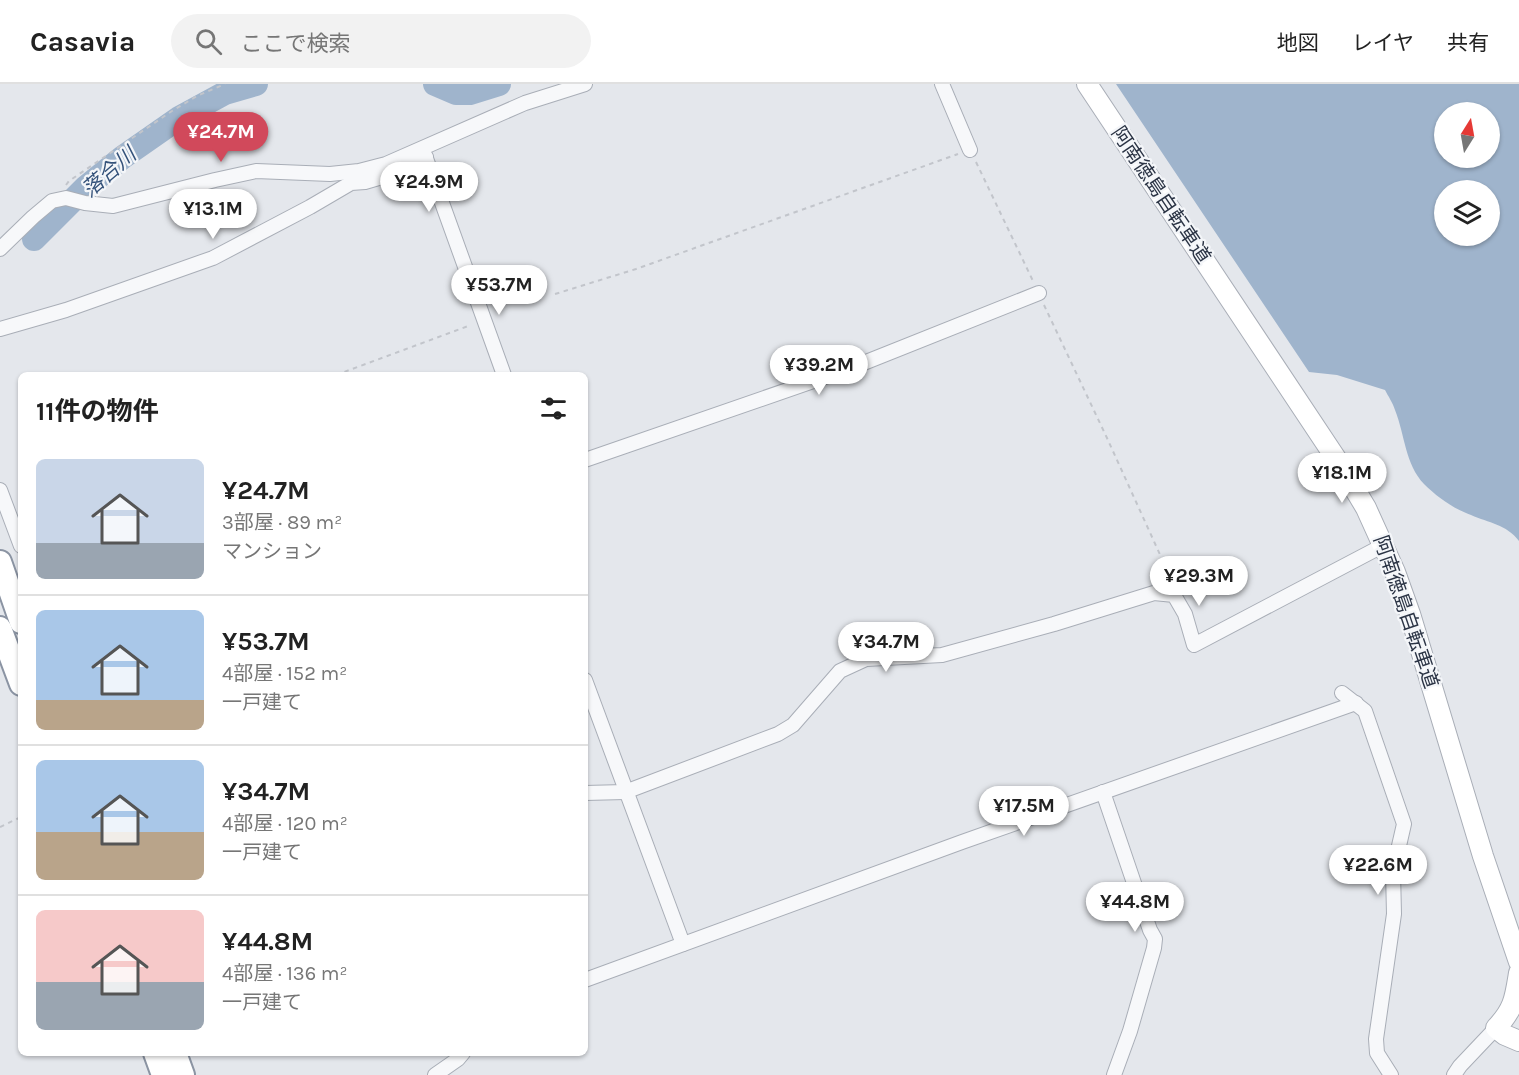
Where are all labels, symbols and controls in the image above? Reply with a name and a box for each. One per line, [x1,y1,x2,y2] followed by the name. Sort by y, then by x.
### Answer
[171,14,591,68] search box
[30,25,135,58] text: Casavia
[192,25,225,58] icon: search
[240,31,350,57] text: ここで検索
[1277,31,1319,55] text: 地図
[1352,31,1414,55] text: レイヤ
[1447,31,1489,55] text: 共有
[1434,102,1500,168] north arrow
[1434,102,1500,246] map controls
[172,112,270,163] pin: ¥24.7M
[187,120,255,143] text: ¥24.7M
[1107,122,1215,268] street label: 阿南徳島自転車道
[77,141,142,202] water label: 落合川
[380,162,478,213] pin: ¥24.9M
[394,170,464,193] text: ¥24.9M
[1434,180,1500,246] button: layers
[164,189,262,240] pin: ¥13.1M
[183,197,243,220] text: ¥13.1M
[450,265,548,316] pin: ¥53.7M
[465,273,533,296] text: ¥53.7M
[770,345,868,396] pin: ¥39.2M
[784,353,854,376] text: ¥39.2M
[537,392,570,425] icon: filters
[36,396,159,427] text: 11件の物件
[1293,453,1391,504] pin: ¥18.1M
[1312,461,1372,484] text: ¥18.1M
[222,475,310,506] text: ¥24.7M
[84,483,156,555] icon: home
[222,511,342,534] text: 3部屋 · 89 m²
[1369,533,1443,691] street label: 阿南徳島自転車道
[222,540,322,563] text: マンション
[1150,556,1248,607] pin: ¥29.3M
[1164,564,1234,587] text: ¥29.3M
[837,622,935,673] pin: ¥34.7M
[222,626,310,657] text: ¥53.7M
[852,630,920,653] text: ¥34.7M
[84,634,156,706] icon: home
[222,662,347,685] text: 4部屋 · 152 m²
[222,691,302,714] text: 一戸建て
[222,776,310,807] text: ¥34.7M
[84,784,156,856] icon: home
[975,786,1073,837] pin: ¥17.5M
[993,794,1055,817] text: ¥17.5M
[222,812,348,835] text: 4部屋 · 120 m²
[222,841,302,864] text: 一戸建て
[1329,845,1427,896] pin: ¥22.6M
[1343,853,1413,876] text: ¥22.6M
[1086,882,1184,933] pin: ¥44.8M
[1100,890,1170,913] text: ¥44.8M
[222,926,313,957] text: ¥44.8M
[84,934,156,1006] icon: home
[222,962,348,985] text: 4部屋 · 136 m²
[222,991,302,1014] text: 一戸建て

